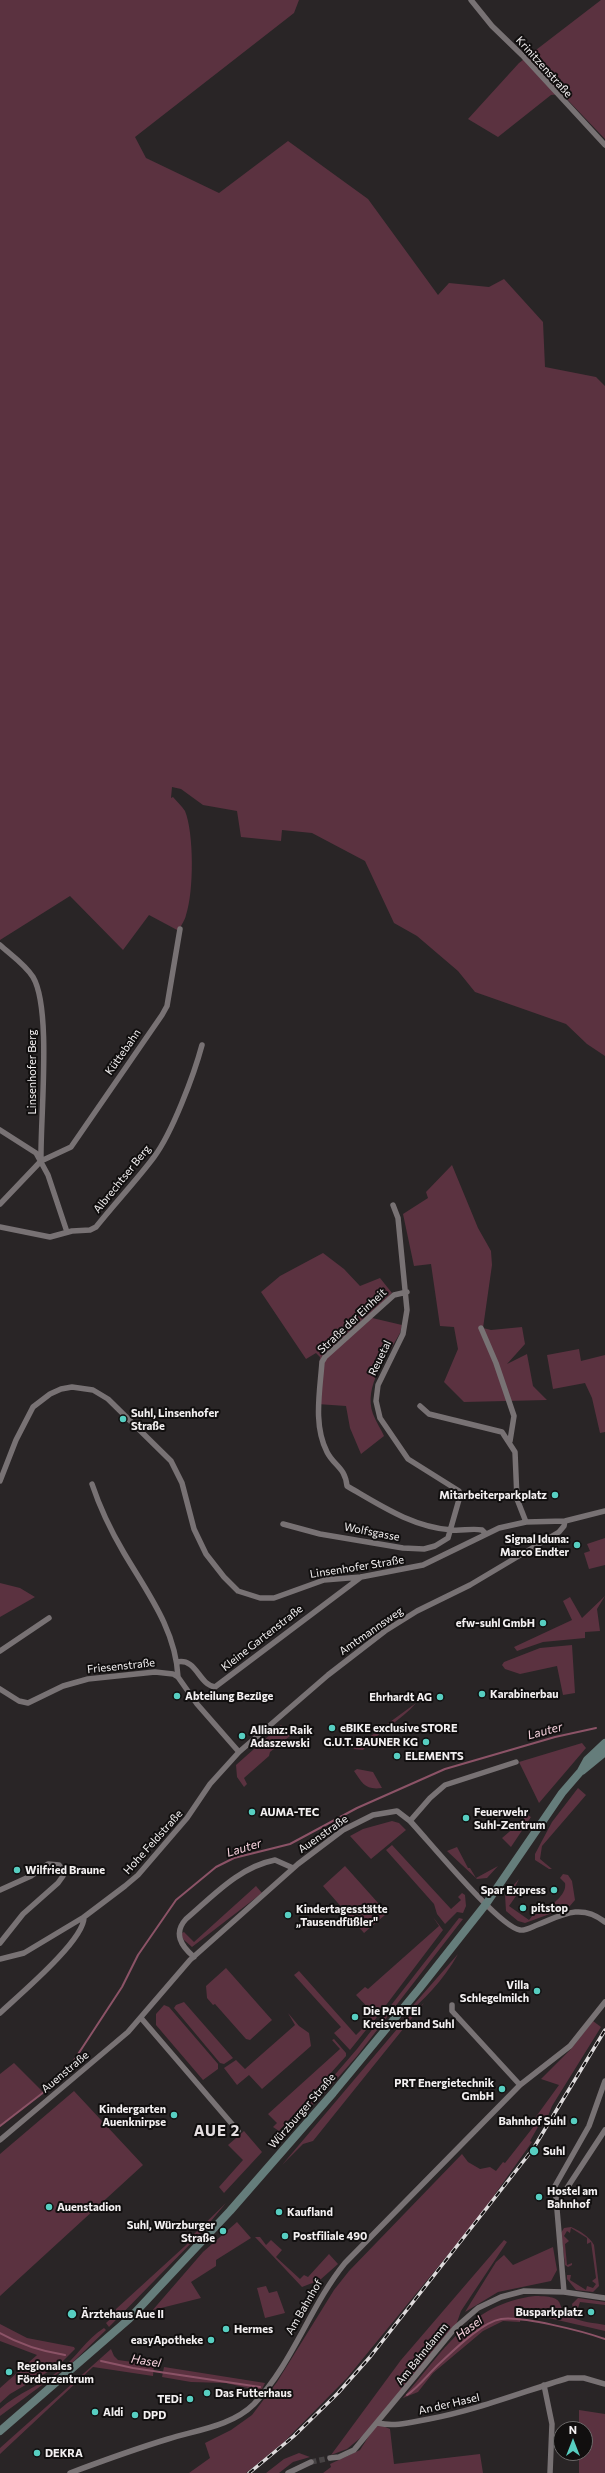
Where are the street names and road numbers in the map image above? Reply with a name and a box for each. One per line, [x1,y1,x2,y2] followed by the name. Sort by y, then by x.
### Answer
[513,34,575,100] street label: Krinitzenstraße
[102,1027,144,1077] street label: Küttebahn
[25,1030,39,1114] street label: Linsenhofer Berg
[91,1142,153,1216] street label: Albrechtser Berg
[315,1286,389,1356] street label: Straße der Einheit
[366,1338,394,1378] street label: Reuetal
[343,1520,401,1544] street label: Wolfsgasse
[309,1553,405,1581] street label: Linsenhofer Straße
[219,1602,305,1674] street label: Kleine Gartenstraße
[337,1604,405,1658] street label: Amtmannsweg
[86,1656,156,1676] street label: Friesenstraße
[121,1807,185,1877] street label: Hohe Feldstraße
[296,1812,350,1856] street label: Auenstraße
[39,2048,91,2096] street label: Auenstraße
[266,2071,338,2151] street label: Würzburger Straße
[283,2277,325,2337] street label: Am Bahnhof
[393,2320,451,2388] street label: Am Bahndamm
[417,2391,481,2417] street label: An der Hasel

